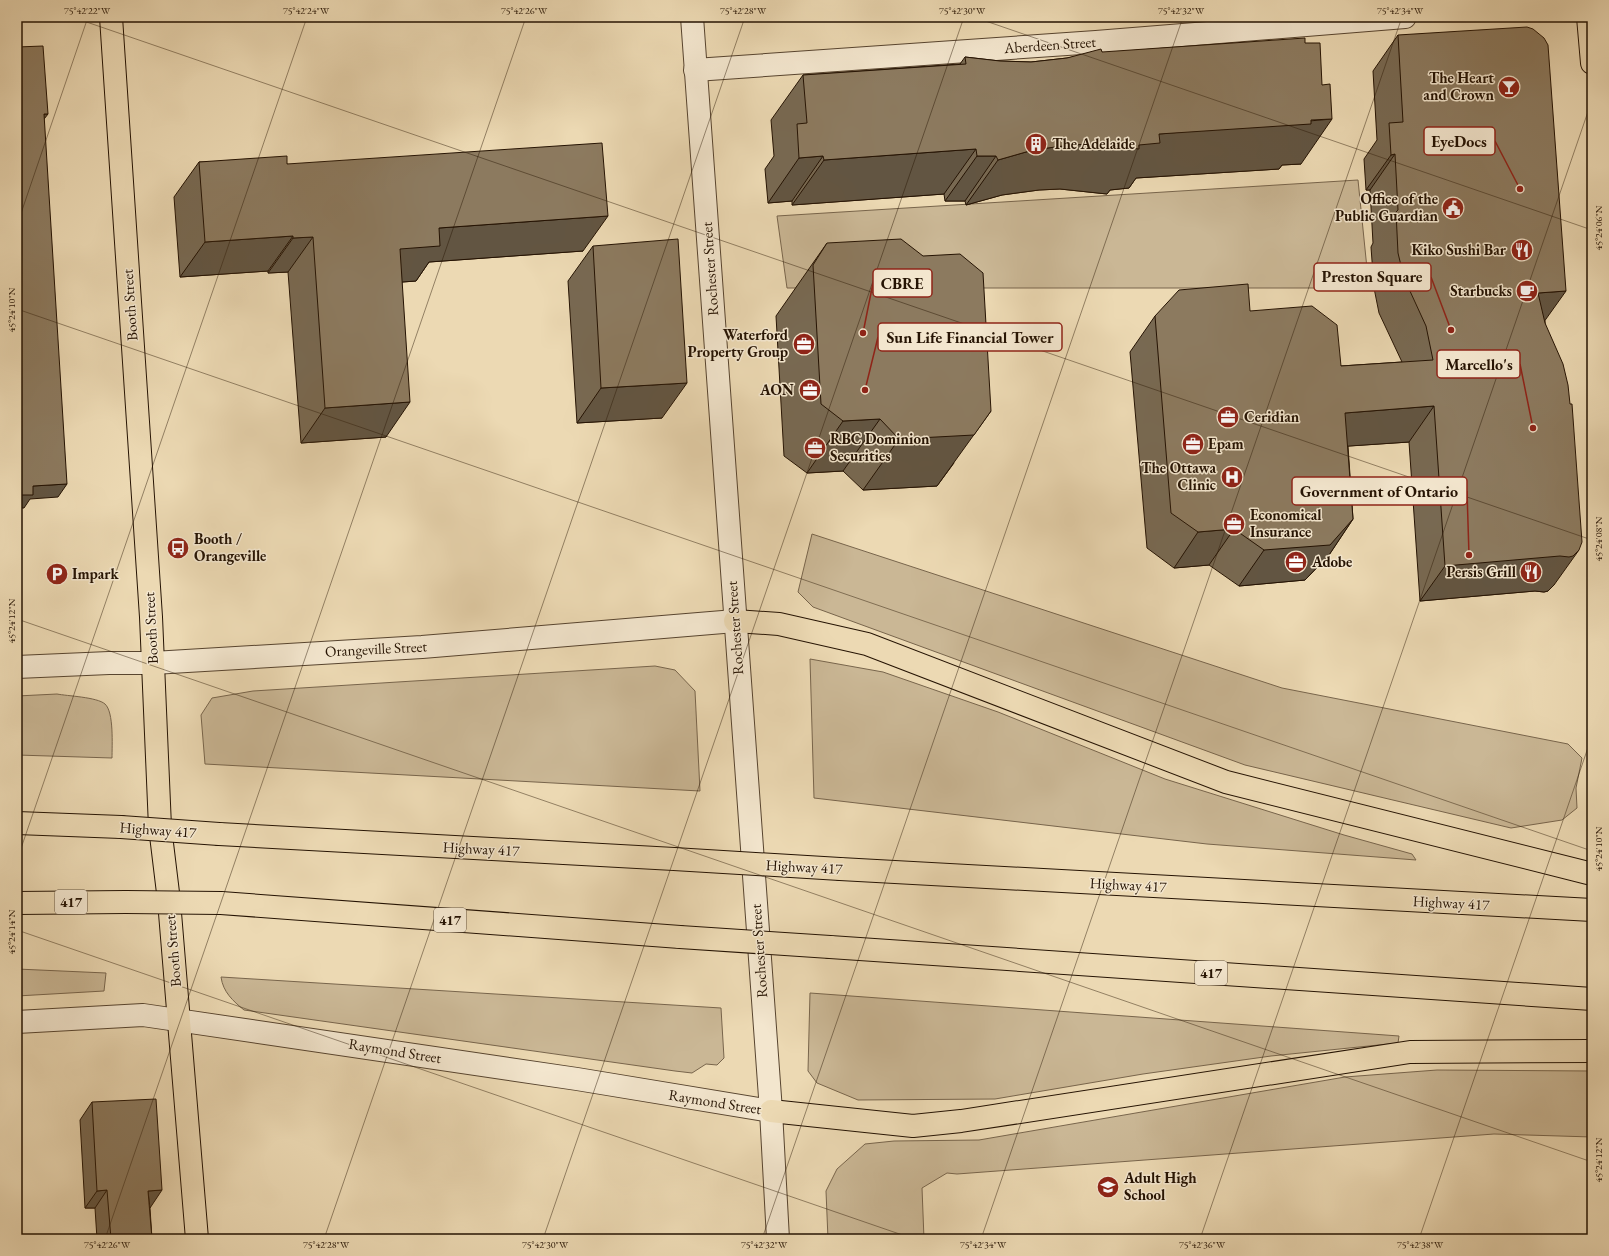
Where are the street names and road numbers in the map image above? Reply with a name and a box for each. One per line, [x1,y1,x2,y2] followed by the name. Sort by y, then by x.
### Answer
[1002,32,1097,57] street label: Aberdeen Street
[697,221,722,317] street label: Rochester Street
[117,268,141,342] street label: Booth Street
[722,580,747,676] street label: Rochester Street
[139,591,162,664] street label: Booth Street
[325,636,428,661] street label: Orangeville Street
[119,817,198,842] street label: Highway 417
[442,837,521,860] street label: Highway 417
[765,855,844,878] street label: Highway 417
[1089,873,1168,896] street label: Highway 417
[55,890,87,914] road number: 417
[1412,891,1491,914] street label: Highway 417
[746,903,771,999] street label: Rochester Street
[434,908,466,932] road number: 417
[160,914,185,988] street label: Booth Street
[1195,961,1227,985] road number: 417
[347,1034,443,1067] street label: Raymond Street
[667,1085,763,1118] street label: Raymond Street

